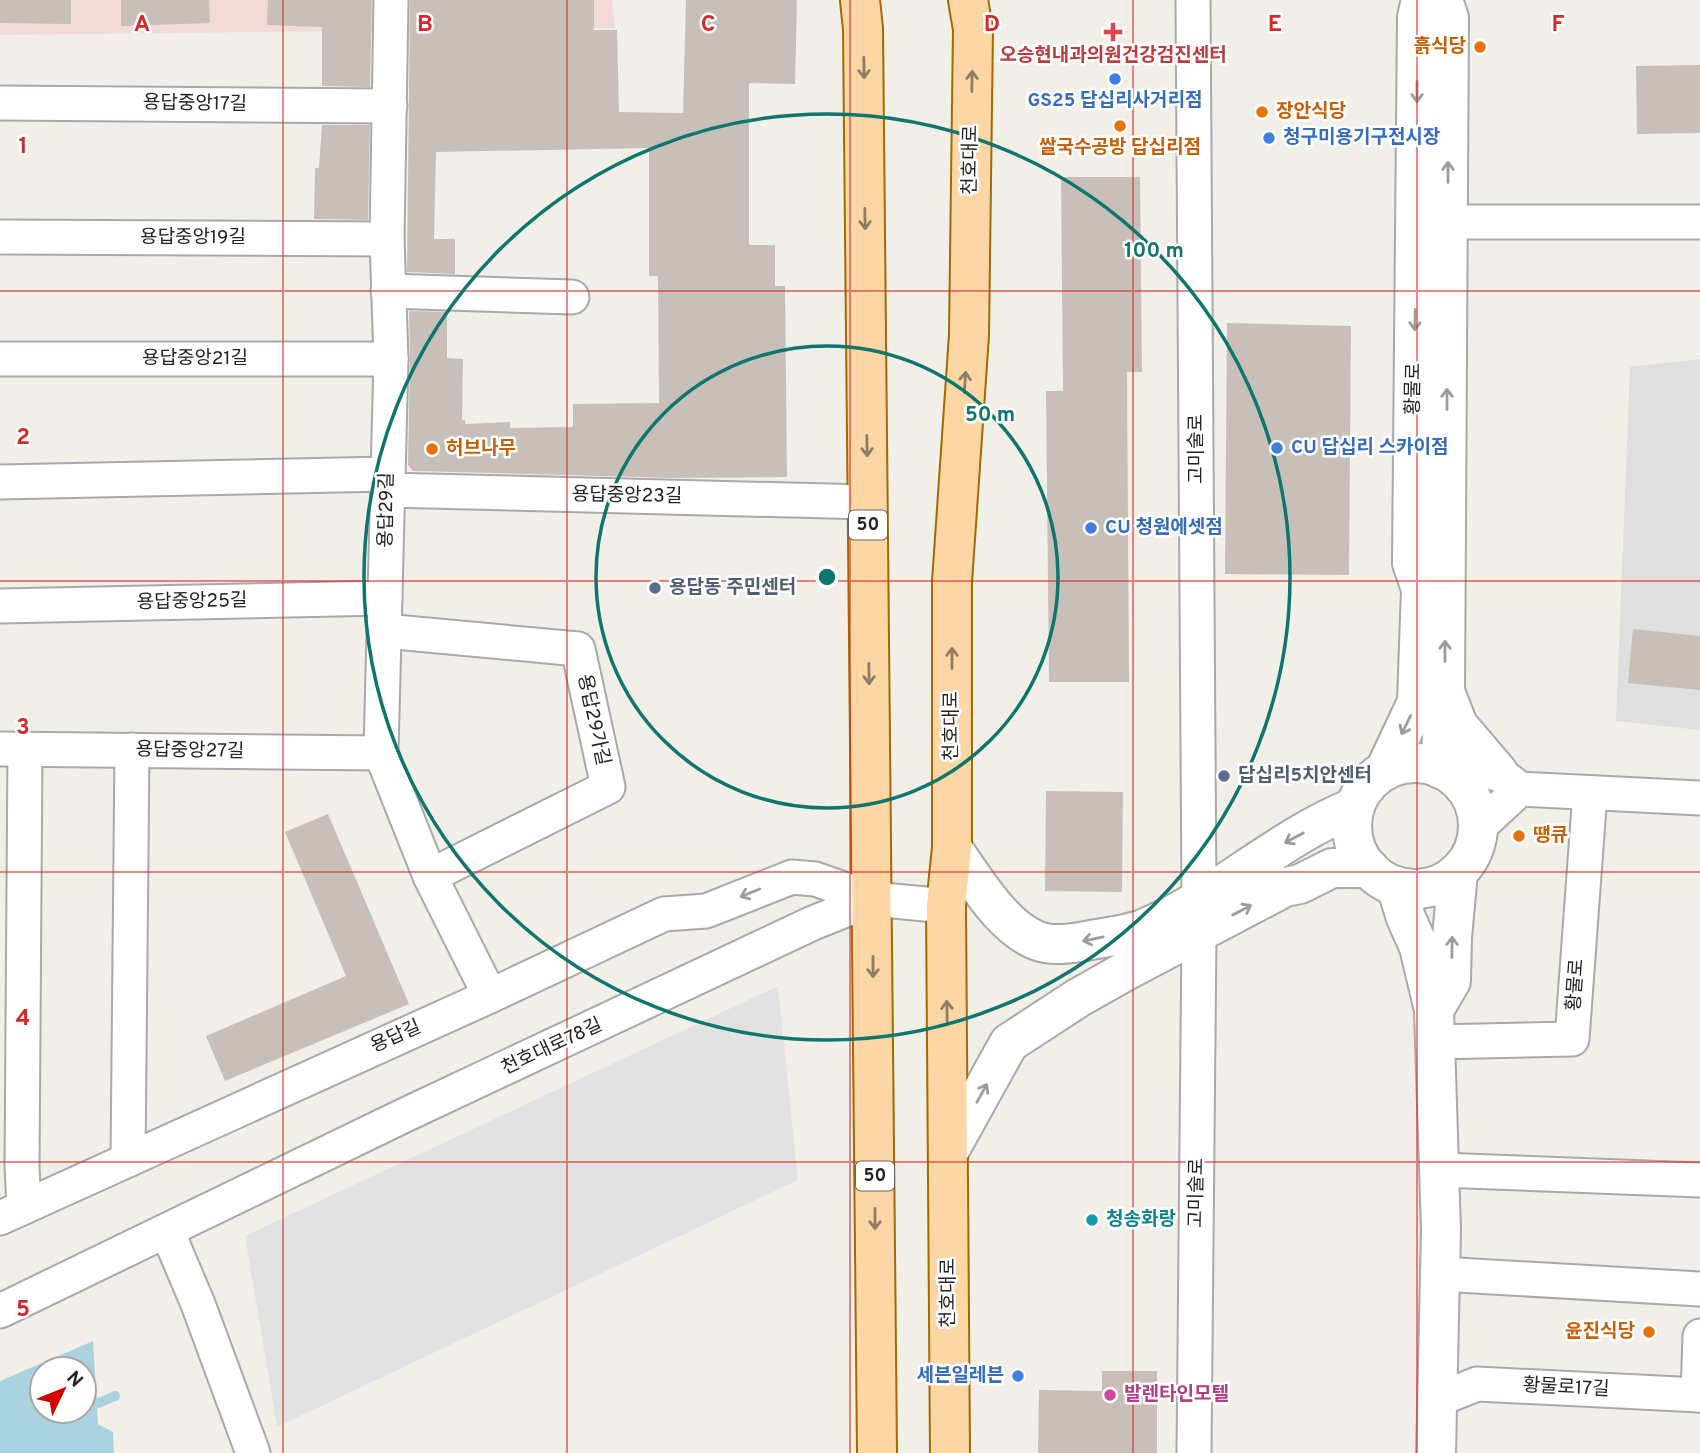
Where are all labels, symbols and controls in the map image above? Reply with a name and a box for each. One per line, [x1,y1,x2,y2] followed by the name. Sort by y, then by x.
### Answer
[134,11,150,40] text: A
[417,11,433,40] text: B
[701,11,715,40] text: C
[984,11,1000,40] text: D
[1268,11,1282,40] text: E
[1551,11,1565,40] text: F
[1103,22,1123,42] marker: 오승현내과의원건강검진센터
[1414,35,1467,59] place label: 흙식당
[1472,39,1488,55] marker: 흙식당
[999,44,1227,68] place label: 오승현내과의원건강검진센터
[857,56,871,79] one-way arrow
[965,70,979,93] one-way arrow
[1107,71,1123,87] marker: GS25 답십리사거리점
[1410,80,1423,103] one-way arrow
[1028,89,1202,113] place label: GS25 답십리사거리점
[143,91,247,117] street label: 용답중앙17길
[1276,100,1346,124] place label: 장안식당
[1254,104,1270,120] marker: 장안식당
[1112,118,1128,134] marker: 쌀국수공방 답십리점
[958,125,984,195] street label: 천호대로
[1283,126,1440,150] place label: 청구미용기구전시장
[1261,130,1277,146] marker: 청구미용기구전시장
[18,133,28,162] text: 1
[1039,136,1201,160] place label: 쌀국수공방 답십리점
[1441,161,1455,184] one-way arrow
[858,207,872,230] one-way arrow
[140,226,246,250] street label: 용답중앙19길
[1124,238,1184,265] text: 100 m
[1408,308,1422,331] one-way arrow
[142,347,248,371] street label: 용답중앙21길
[1402,363,1426,415] street label: 황물로
[959,370,972,393] one-way arrow
[1440,388,1454,411] one-way arrow
[965,402,1015,429] text: 50 m
[1185,414,1209,484] street label: 고미술로
[16,424,30,453] text: 2
[860,434,874,457] one-way arrow
[1291,436,1449,460] place label: CU 답십리 스카이점
[446,437,516,461] place label: 허브나무
[1269,440,1285,456] marker: CU 답십리 스카이점
[424,441,440,457] marker: 허브나무
[374,472,400,548] street label: 용답29길
[572,483,682,509] street label: 용답중앙23길
[849,510,887,540] road number: 50
[1105,516,1223,540] place label: CU 청원에셋점
[1083,520,1099,536] marker: CU 청원에셋점
[815,565,839,589] centre of rings
[669,576,796,600] place label: 용답동 주민센터
[647,580,663,596] marker: 용답동 주민센터
[136,589,248,615] street label: 용답중앙25길
[1438,640,1452,663] one-way arrow
[945,646,959,669] one-way arrow
[862,662,876,685] one-way arrow
[572,672,614,768] street label: 용답29가길
[940,691,964,761] street label: 천호대로
[16,714,30,743] text: 3
[1399,714,1412,735] one-way arrow
[135,738,245,764] street label: 용답중앙27길
[1238,764,1372,788] place label: 답십리5치안센터
[1216,768,1232,784] marker: 답십리5치안센터
[1533,824,1568,848] place label: 땡큐
[1511,828,1527,844] marker: 땡큐
[1285,832,1305,846] one-way arrow
[740,888,762,901] one-way arrow
[1231,902,1251,916] one-way arrow
[1082,933,1105,947] one-way arrow
[1445,935,1458,958] one-way arrow
[866,955,880,978] one-way arrow
[1562,958,1590,1012] street label: 황물로
[940,1000,954,1023] one-way arrow
[16,1005,30,1034] text: 4
[498,1013,606,1081] street label: 천호대로78길
[367,1015,425,1059] street label: 용답길
[975,1083,989,1104] one-way arrow
[1184,1158,1210,1228] street label: 고미술로
[856,1162,894,1190] road number: 50
[868,1207,882,1230] one-way arrow
[1106,1208,1176,1232] place label: 청송화랑
[1084,1212,1100,1228] marker: 청송화랑
[937,1258,961,1328] street label: 천호대로
[16,1296,30,1325] text: 5
[1565,1320,1636,1344] place label: 윤진식당
[1641,1324,1657,1340] marker: 윤진식당
[28,1355,98,1425] north arrow
[917,1364,1004,1388] place label: 세븐일레븐
[61,1367,87,1393] text: N
[1010,1368,1026,1384] marker: 세븐일레븐
[1522,1374,1610,1402] street label: 황물로17길
[1124,1383,1229,1407] place label: 발렌타인모텔
[1102,1387,1118,1403] marker: 발렌타인모텔

